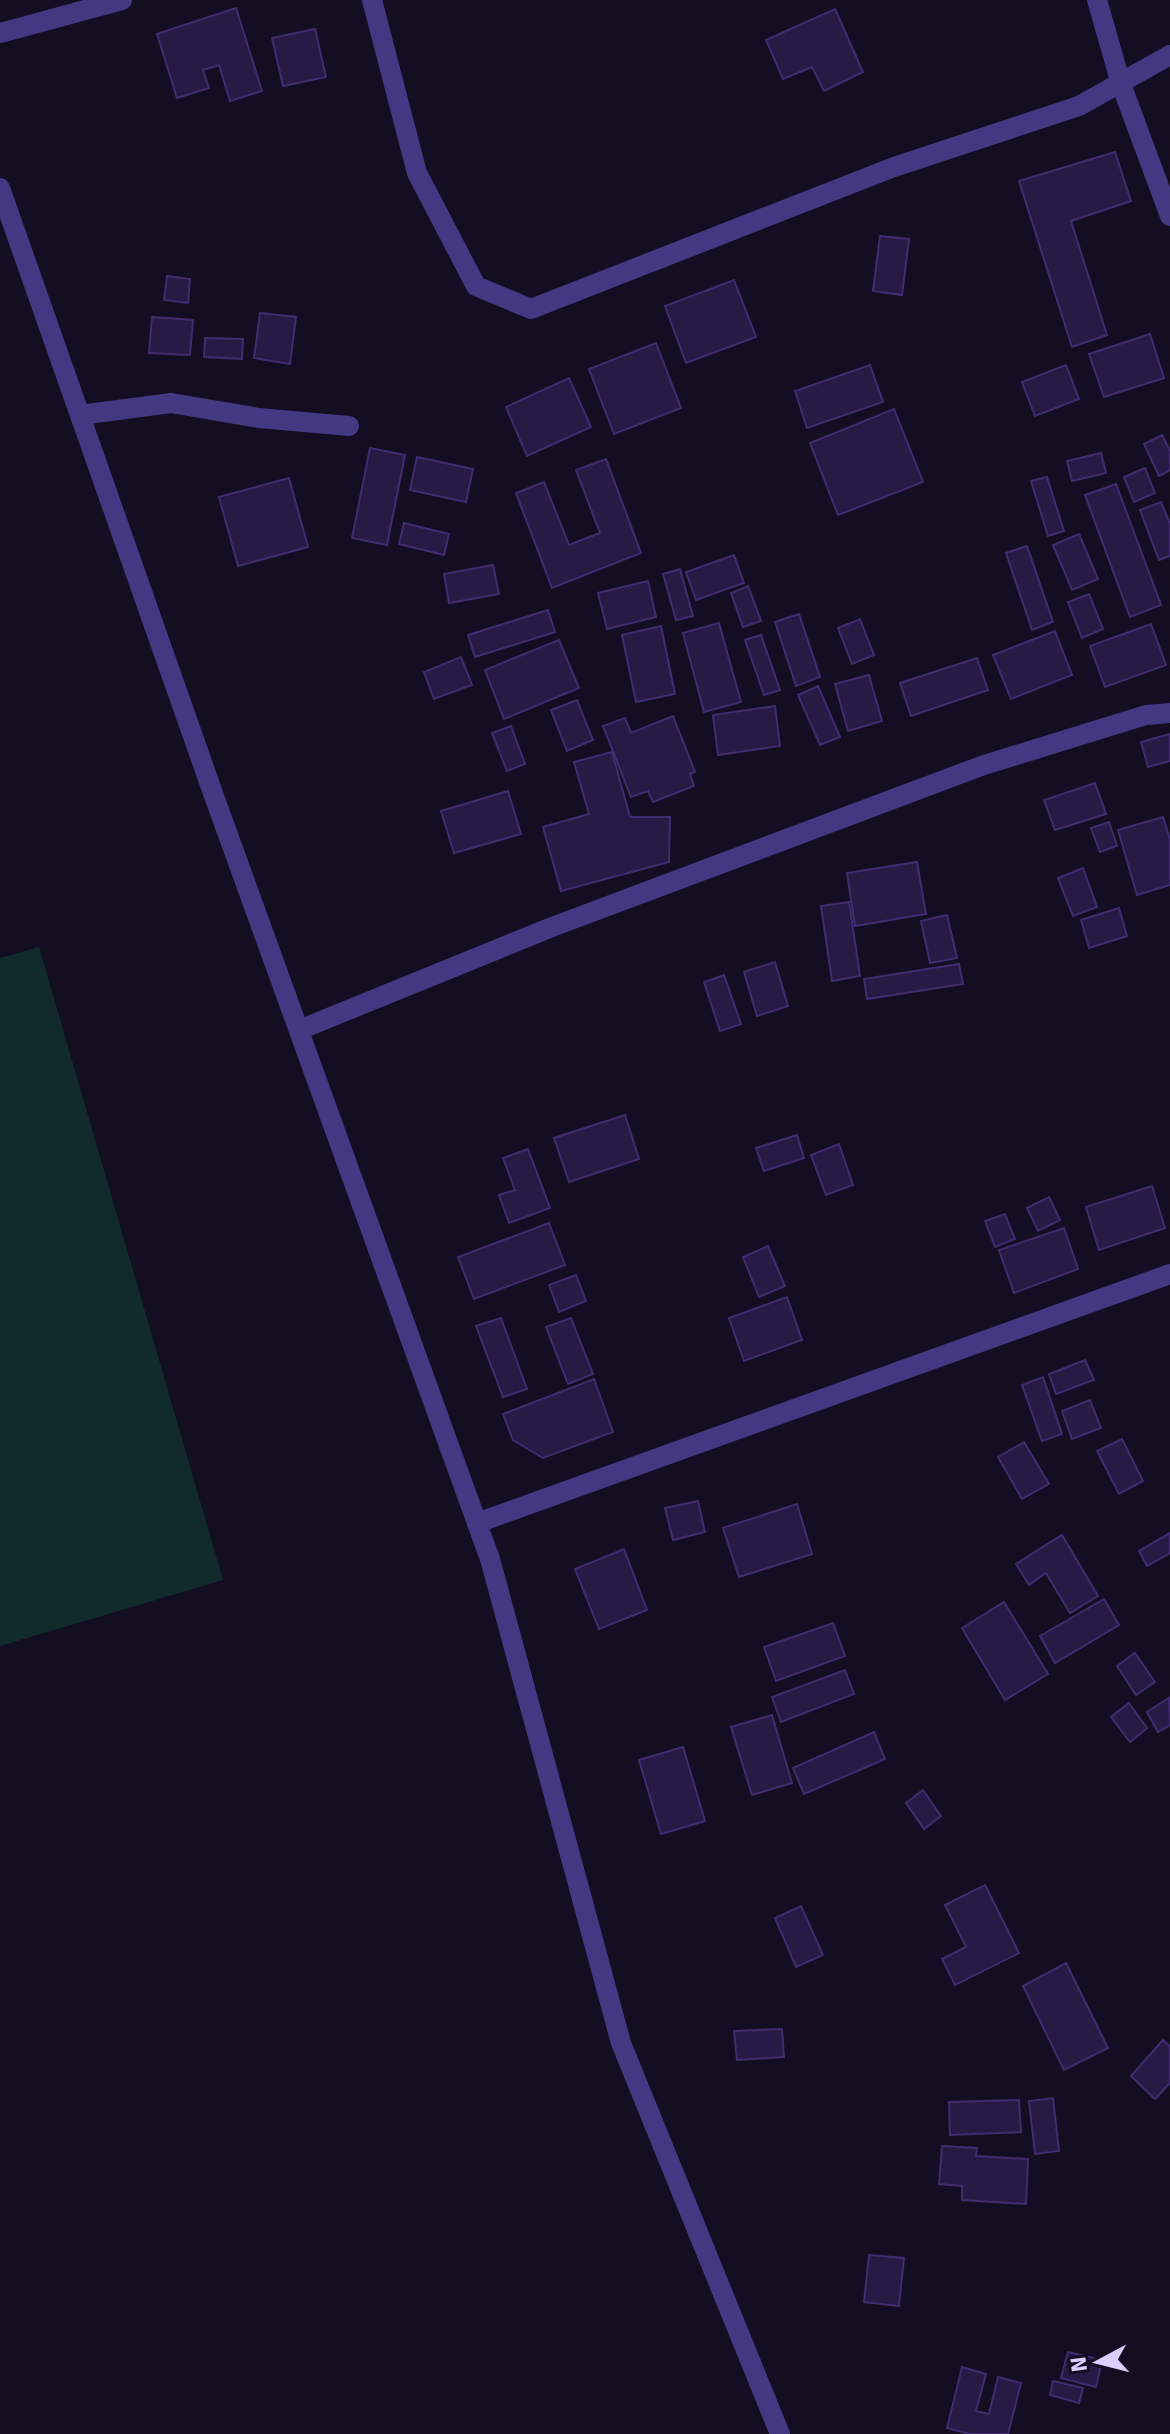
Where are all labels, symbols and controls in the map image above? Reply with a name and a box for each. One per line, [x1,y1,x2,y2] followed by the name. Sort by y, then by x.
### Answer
[1058,2322,1138,2402] north arrow
[1064,2355,1093,2374] text: N

